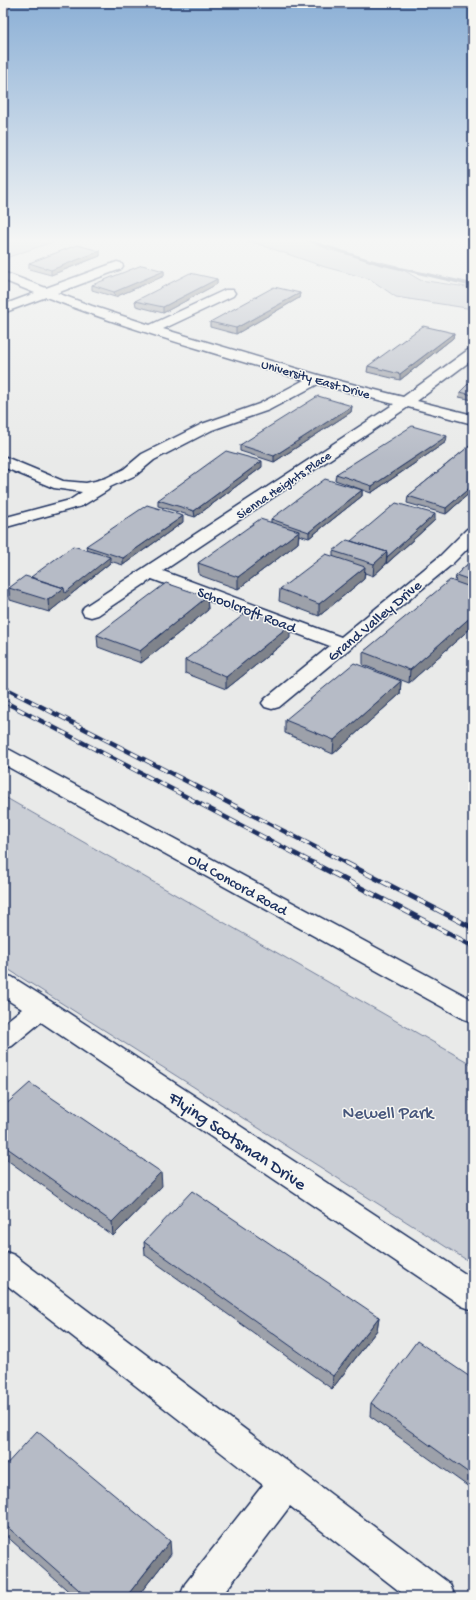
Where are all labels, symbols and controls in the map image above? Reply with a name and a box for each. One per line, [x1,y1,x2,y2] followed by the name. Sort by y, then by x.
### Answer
[259,358,372,403] street label: University East Drive
[234,449,335,523] street label: Sienna Heights Place
[325,577,426,666] street label: Grand Valley Drive
[194,584,299,638] street label: Schoolcroft Road
[184,851,291,921] street label: Old Concord Road
[163,1088,310,1196] street label: Flying Scotsman Drive
[343,1104,435,1125] park label: Newell Park

